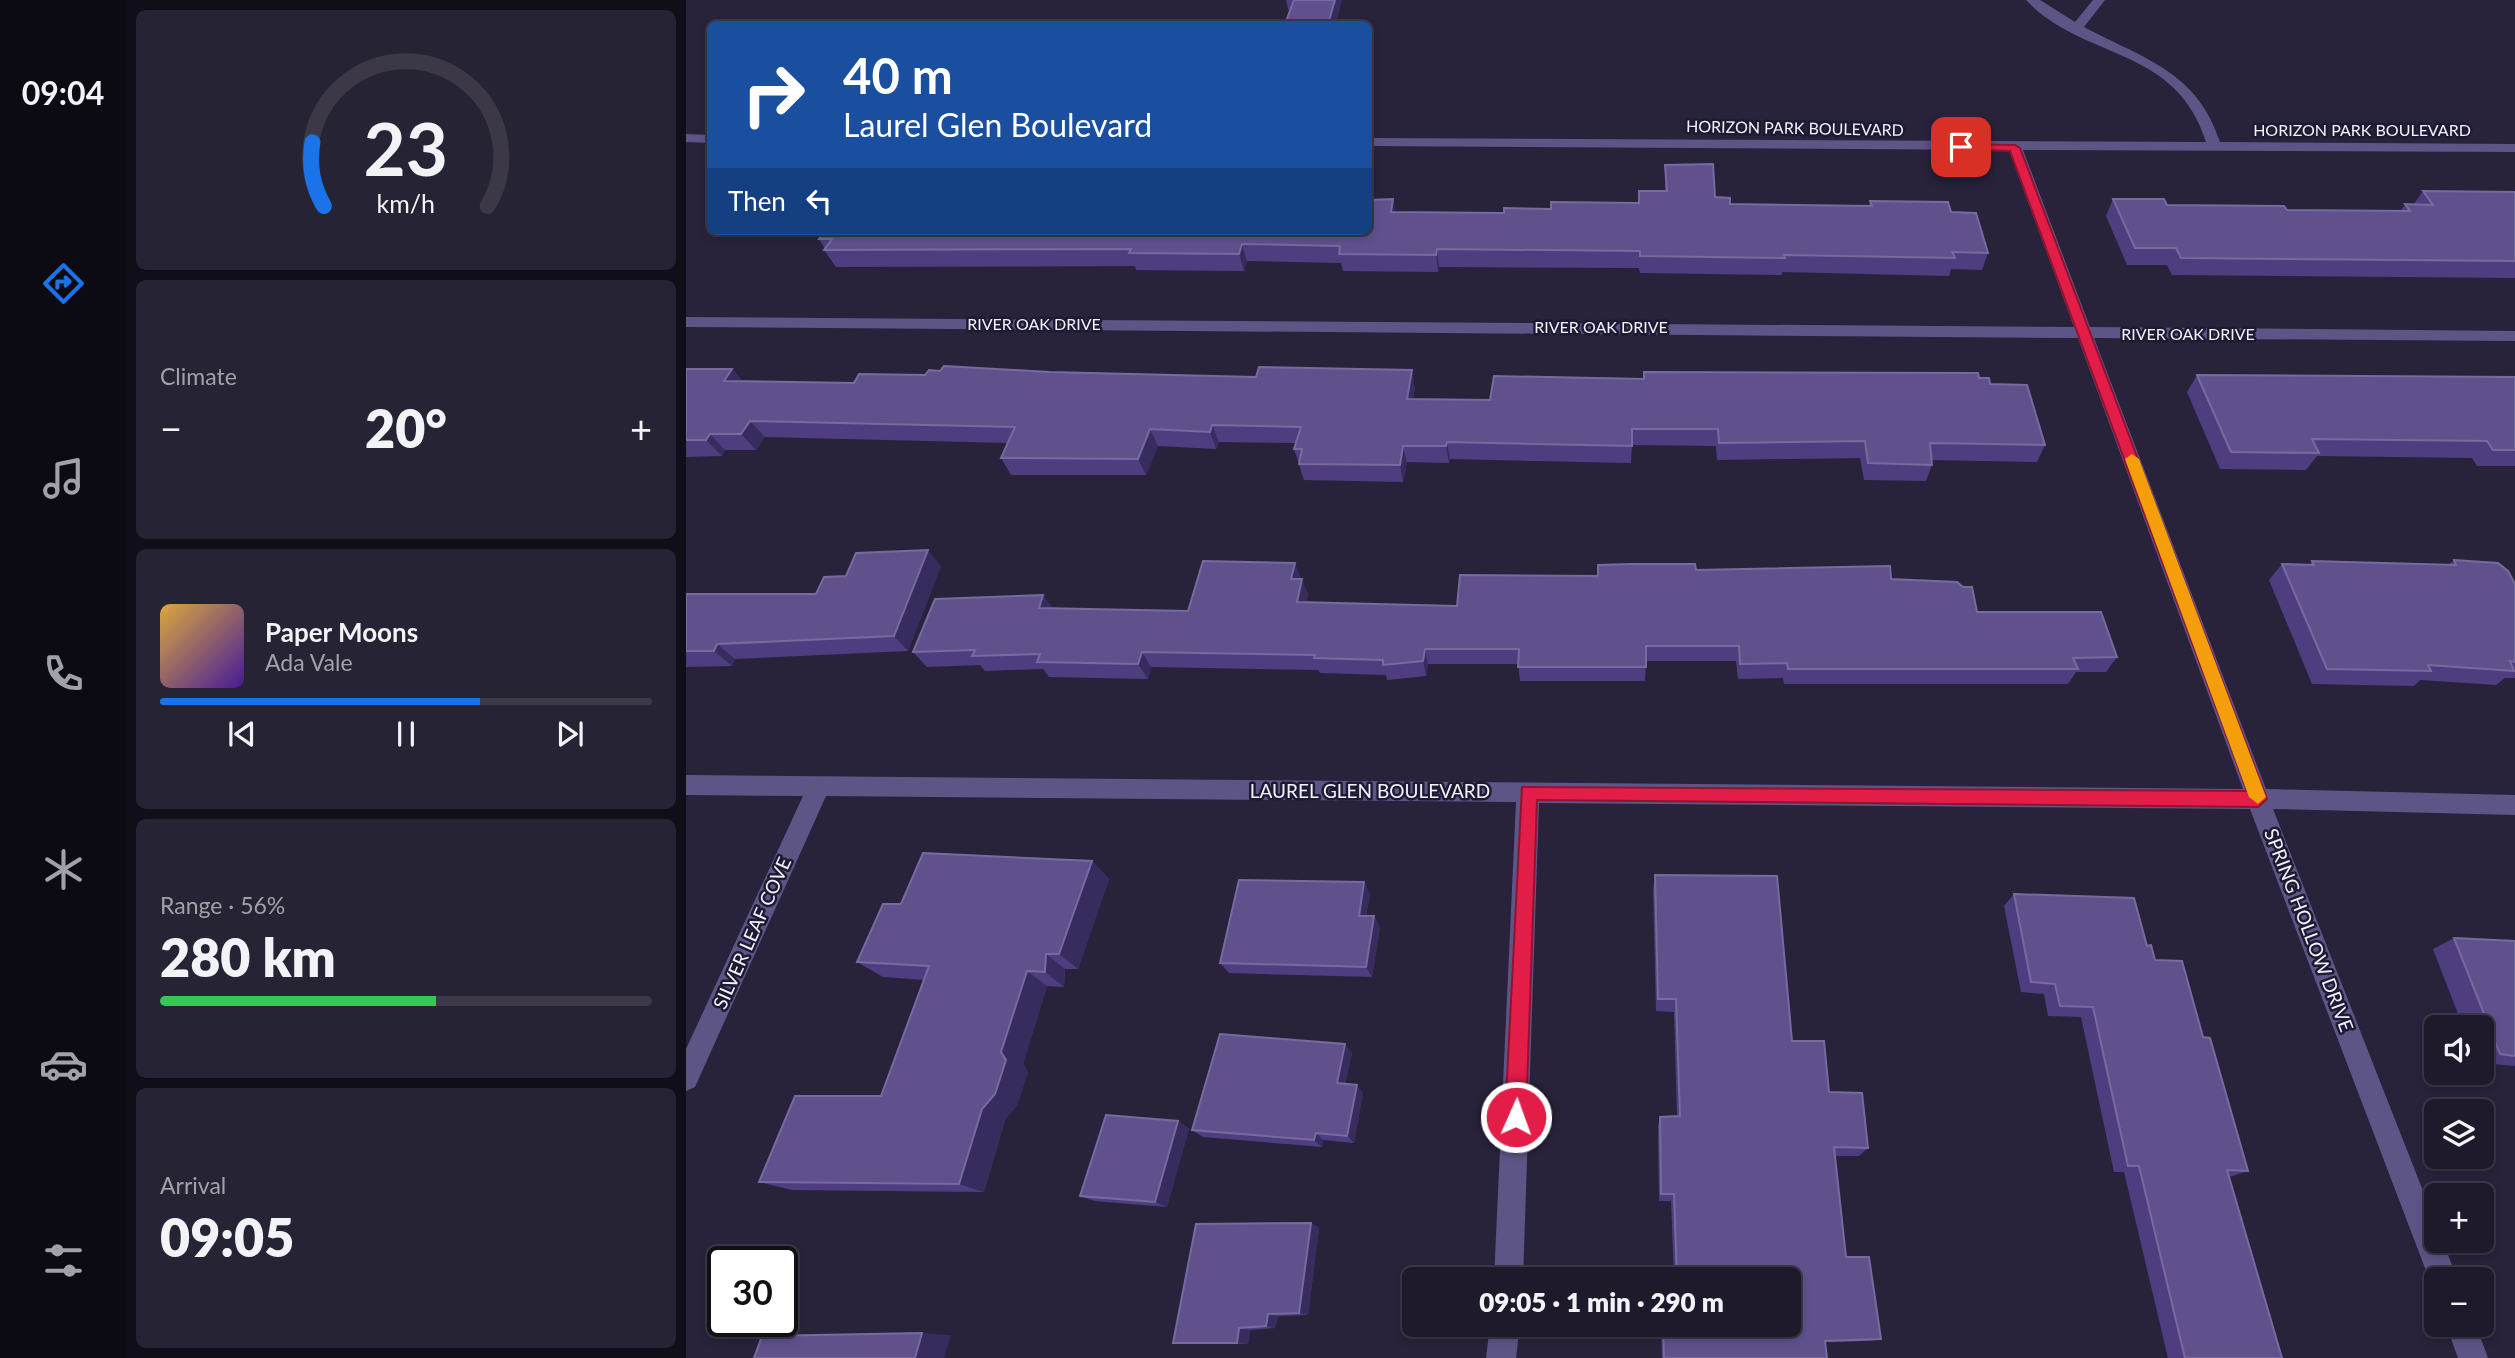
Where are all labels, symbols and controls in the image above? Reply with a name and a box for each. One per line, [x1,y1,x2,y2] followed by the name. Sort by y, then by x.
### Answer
[843,46,953,104] text: 40 m
[728,49,819,140] icon: right
[22,73,104,112] text: 09:04
[364,104,448,192] text: 23
[843,105,1152,144] text: Laurel Glen Boulevard
[1686,116,1904,139] street label: HORIZON PARK BOULEVARD
[1931,117,1991,177] pin
[2253,120,2471,139] street label: HORIZON PARK BOULEVARD
[1942,128,1980,166] icon: arrive
[800,182,838,220] icon: left
[728,185,786,217] text: Then
[377,188,435,218] text: km/h
[39,259,88,308] icon: directions
[967,314,1101,333] street label: RIVER OAK DRIVE
[1534,317,1668,336] street label: RIVER OAK DRIVE
[2121,324,2255,343] street label: RIVER OAK DRIVE
[160,362,237,390] text: Climate
[365,397,447,459] text: 20°
[160,405,182,451] text: −
[630,405,652,451] text: +
[39,454,88,503] icon: music
[265,616,418,648] text: Paper Moons
[265,648,353,676] text: Ada Vale
[39,649,88,698] icon: phone
[223,715,261,753] icon: previous
[387,715,425,753] icon: pause
[551,715,589,753] icon: next
[1250,779,1490,802] street label: LAUREL GLEN BOULEVARD
[2260,825,2359,1035] street label: SPRING HOLLOW DRIVE
[39,845,88,894] icon: climate
[708,853,795,1012] street label: SILVER LEAF COVE
[160,891,285,919] text: Range · 56%
[160,926,336,988] text: 280 km
[2424,1015,2494,1337] map controls
[2424,1015,2494,1085] button: sound
[39,1040,88,1089] icon: car
[1479,1080,1553,1154] position arrow
[2424,1099,2494,1169] button: layers
[160,1171,226,1199] text: Arrival
[2424,1183,2494,1253] button: +
[160,1206,294,1268] text: 09:05
[39,1236,88,1285] icon: filters
[707,1246,798,1337] speed limit sign: 30
[2424,1267,2494,1337] button: −
[1479,1286,1724,1318] text: 09:05 · 1 min · 290 m

